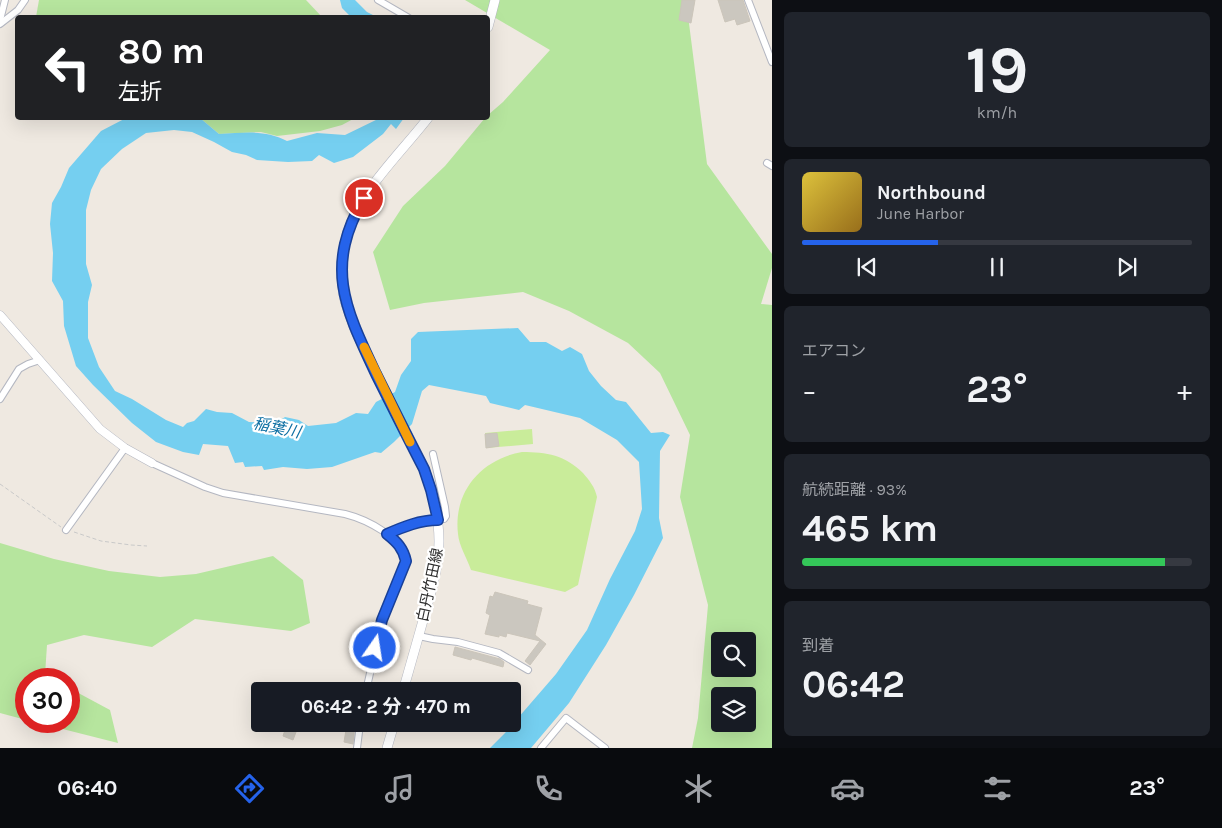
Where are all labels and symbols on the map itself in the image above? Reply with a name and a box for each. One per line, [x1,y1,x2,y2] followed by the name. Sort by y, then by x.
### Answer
[343,177,385,219] pin
[251,413,304,442] water label: 稲葉川
[413,546,447,624] street label: 白丹竹田線
[348,621,400,673] position arrow
[15,668,80,733] speed limit sign: 30

